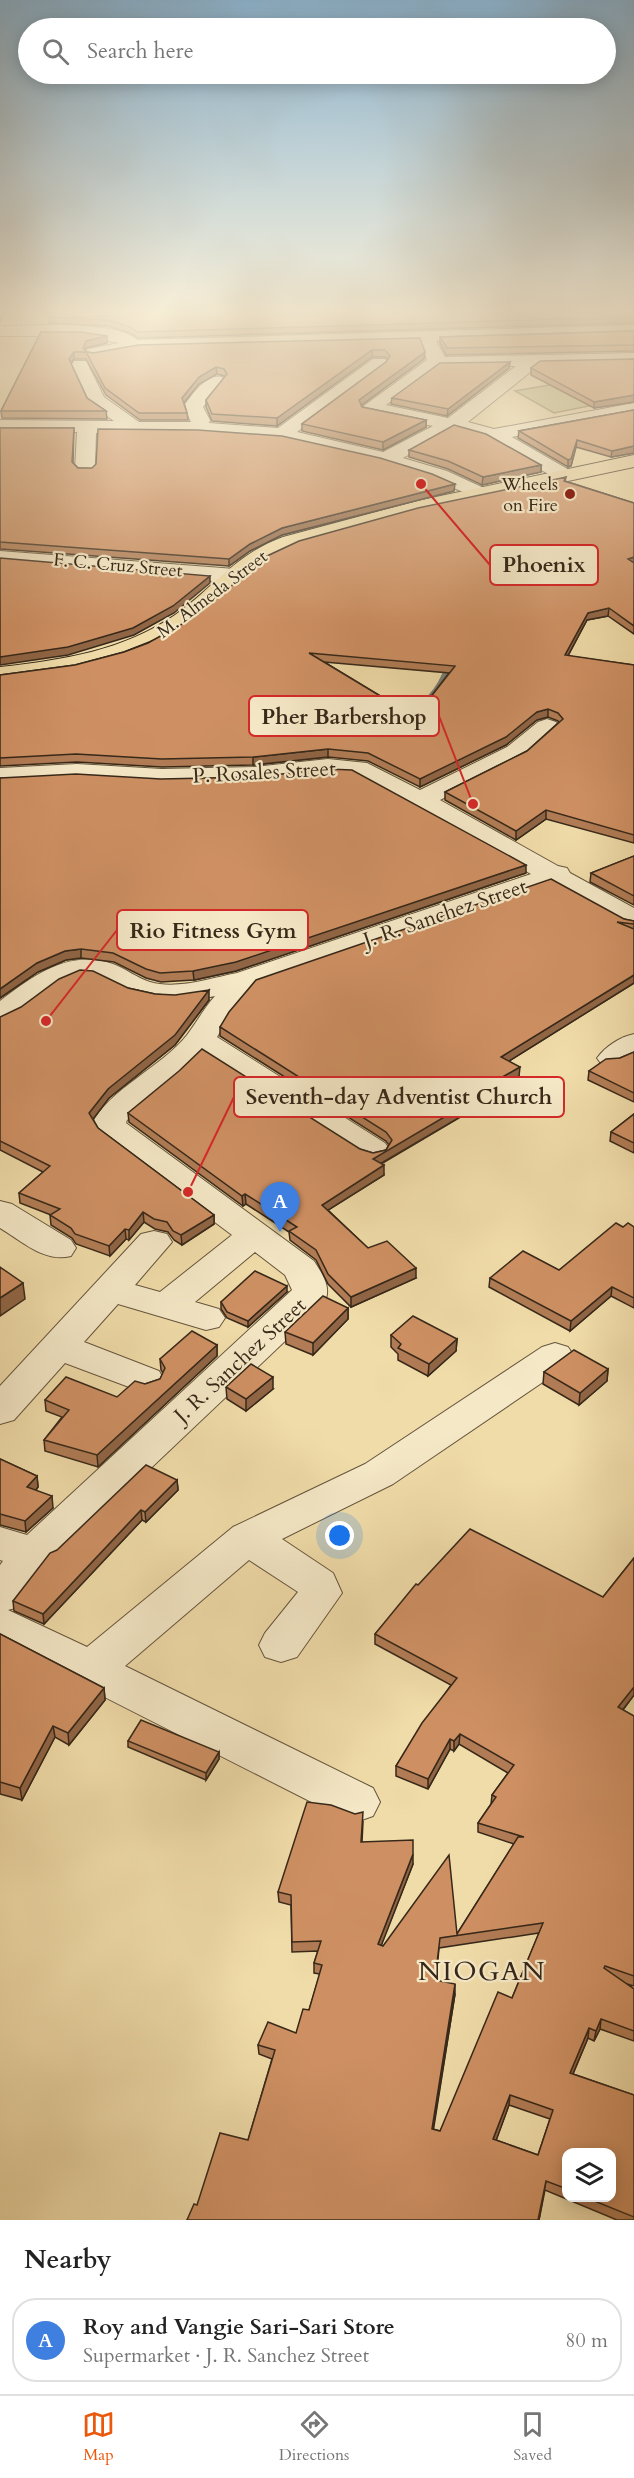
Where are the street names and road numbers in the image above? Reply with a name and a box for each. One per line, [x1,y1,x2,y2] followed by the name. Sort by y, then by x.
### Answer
[152,544,273,644] street label: M. Almeda Street
[53,547,184,584] street label: F. C. Cruz Street
[192,754,337,791] street label: P. Rosales Street
[357,872,531,956] street label: J. R. Sanchez Street
[166,1291,313,1431] street label: J. R. Sanchez Street

